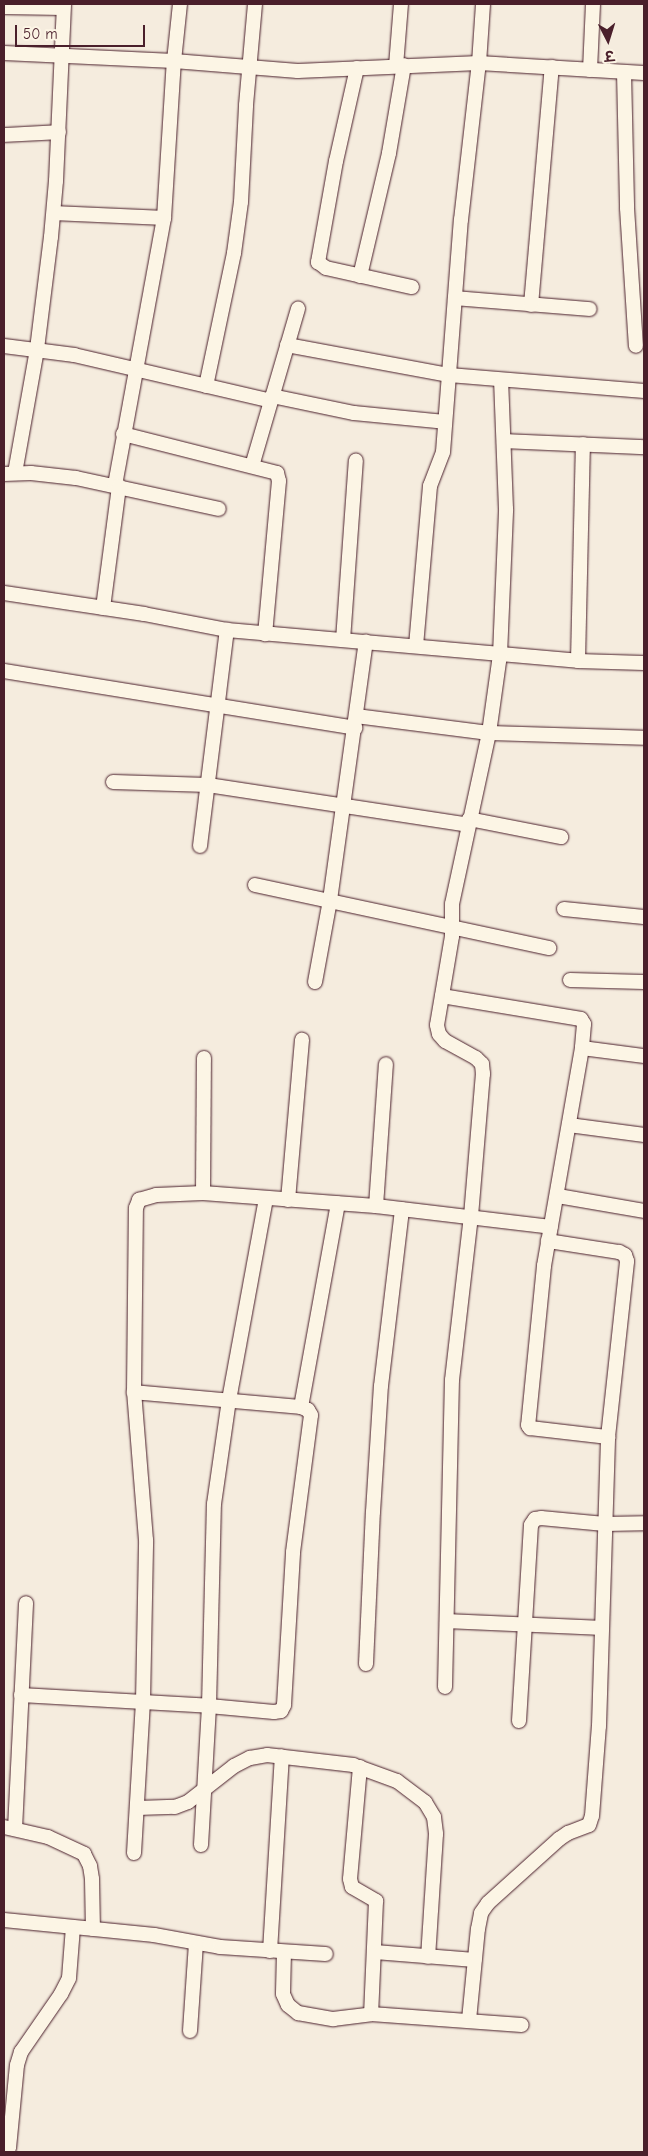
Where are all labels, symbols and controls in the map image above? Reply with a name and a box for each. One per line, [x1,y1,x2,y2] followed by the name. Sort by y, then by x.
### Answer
[18,15,148,47] scale bar
[583,15,633,65] north arrow
[23,25,58,43] text: 50 m
[604,47,615,64] text: उ

